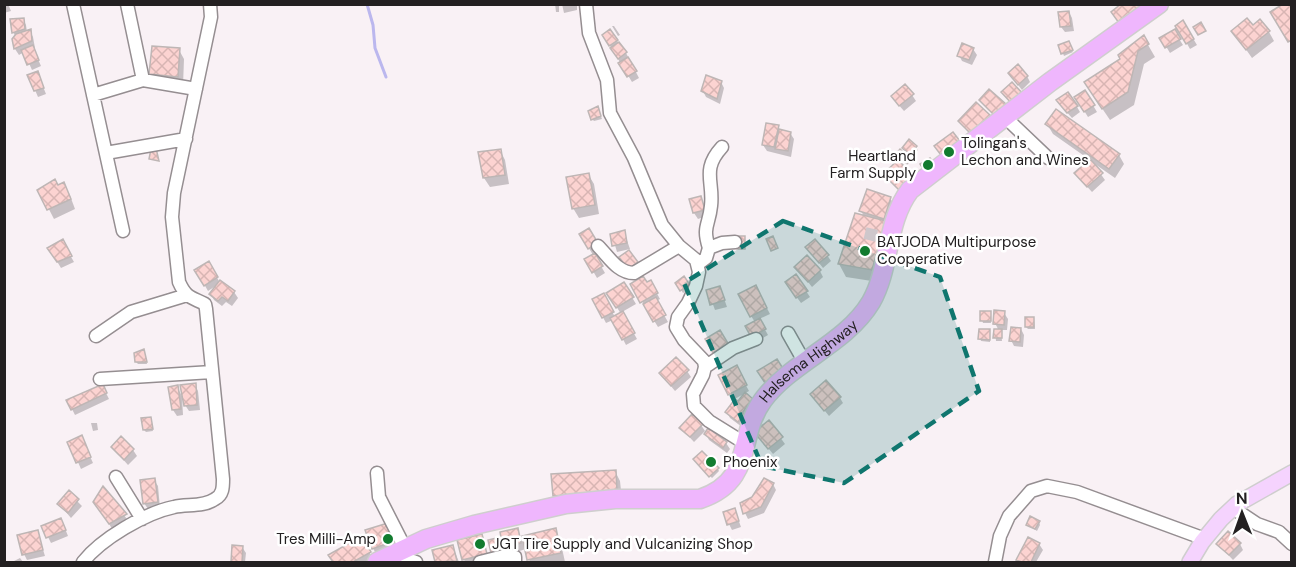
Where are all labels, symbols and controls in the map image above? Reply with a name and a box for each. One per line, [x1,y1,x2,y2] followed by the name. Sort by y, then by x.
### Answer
[961,133,1089,170] place label: Tolingan's Lechon and Wines
[942,145,956,159] marker: Tolingan's Lechon and Wines
[830,146,917,183] place label: Heartland Farm Supply
[921,158,935,172] marker: Heartland Farm Supply
[877,232,1036,269] place label: BATJODA Multipurpose Cooperative
[858,244,872,258] marker: BATJODA Multipurpose Cooperative
[755,315,863,407] street label: Halsema Highway
[723,452,778,472] place label: Phoenix
[704,455,718,469] marker: Phoenix
[1212,483,1272,543] north arrow
[1236,488,1248,509] text: N
[276,529,376,549] place label: Tres Milli-Amp
[381,532,395,546] marker: Tres Milli-Amp
[492,534,753,554] place label: JGT Tire Supply and Vulcanizing Shop
[473,537,487,551] marker: JGT Tire Supply and Vulcanizing Shop

